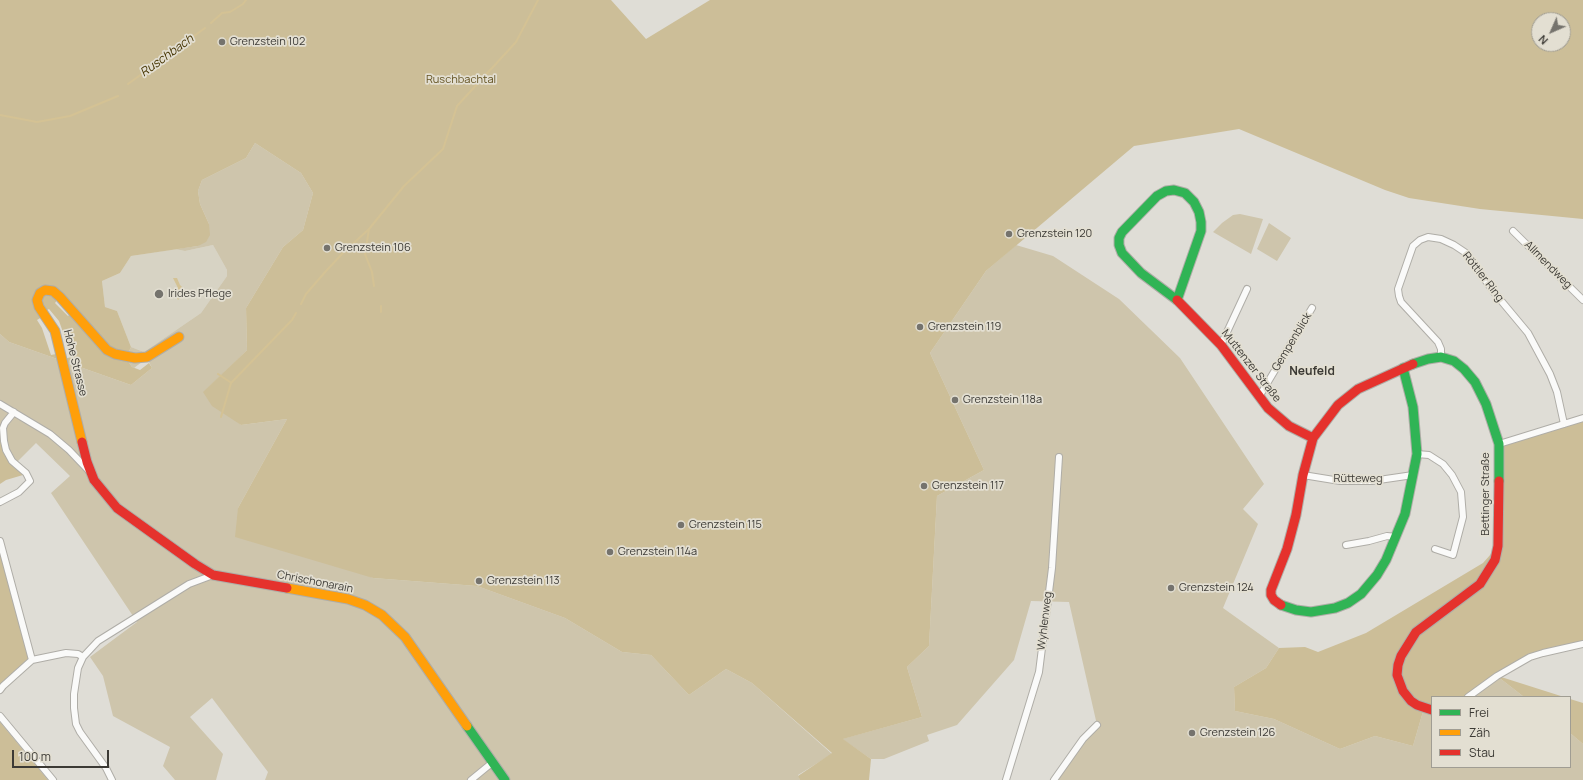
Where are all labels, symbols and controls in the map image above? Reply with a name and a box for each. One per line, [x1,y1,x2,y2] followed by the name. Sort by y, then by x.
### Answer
[1531,12,1571,52] north arrow
[138,32,196,80] water label: Ruschbach
[1535,32,1551,48] text: N
[230,35,305,49] place label: Grenzstein 102
[217,37,227,47] marker: Grenzstein 102
[426,73,496,87] park label: Ruschbachtal
[1017,227,1092,241] place label: Grenzstein 120
[1004,229,1014,239] marker: Grenzstein 120
[1521,238,1575,292] street label: Allmendweg
[335,241,411,255] place label: Grenzstein 106
[322,243,332,253] marker: Grenzstein 106
[1460,250,1506,304] street label: Röttler Ring
[168,287,231,301] place label: Irides Pflege
[153,288,165,300] marker: Irides Pflege
[1269,310,1315,374] street label: Gempenblick
[928,320,1001,334] place label: Grenzstein 119
[915,322,925,332] marker: Grenzstein 119
[1218,327,1284,405] street label: Muttenzer Straße
[60,328,90,398] street label: Hohe Strasse
[1289,365,1335,379] district label: Neufeld
[963,393,1042,407] place label: Grenzstein 118a
[950,395,960,405] marker: Grenzstein 118a
[1479,452,1493,536] street label: Bettinger Straße
[1334,472,1382,486] street label: Rütteweg
[932,479,1004,493] place label: Grenzstein 117
[919,481,929,491] marker: Grenzstein 117
[689,518,762,532] place label: Grenzstein 115
[676,520,686,530] marker: Grenzstein 115
[618,545,697,559] place label: Grenzstein 114a
[605,547,615,557] marker: Grenzstein 114a
[276,568,354,596] street label: Chrischonarain
[487,574,560,588] place label: Grenzstein 113
[474,576,484,586] marker: Grenzstein 113
[1179,581,1254,595] place label: Grenzstein 124
[1166,583,1176,593] marker: Grenzstein 124
[1035,591,1055,651] street label: Wyhlenweg
[1431,696,1571,768] legend
[1469,704,1489,721] text: Frei
[1469,724,1490,741] text: Zäh
[1200,726,1275,740] place label: Grenzstein 126
[1187,728,1197,738] marker: Grenzstein 126
[14,742,111,768] scale bar
[1469,744,1495,761] text: Stau
[19,748,51,765] text: 100 m

